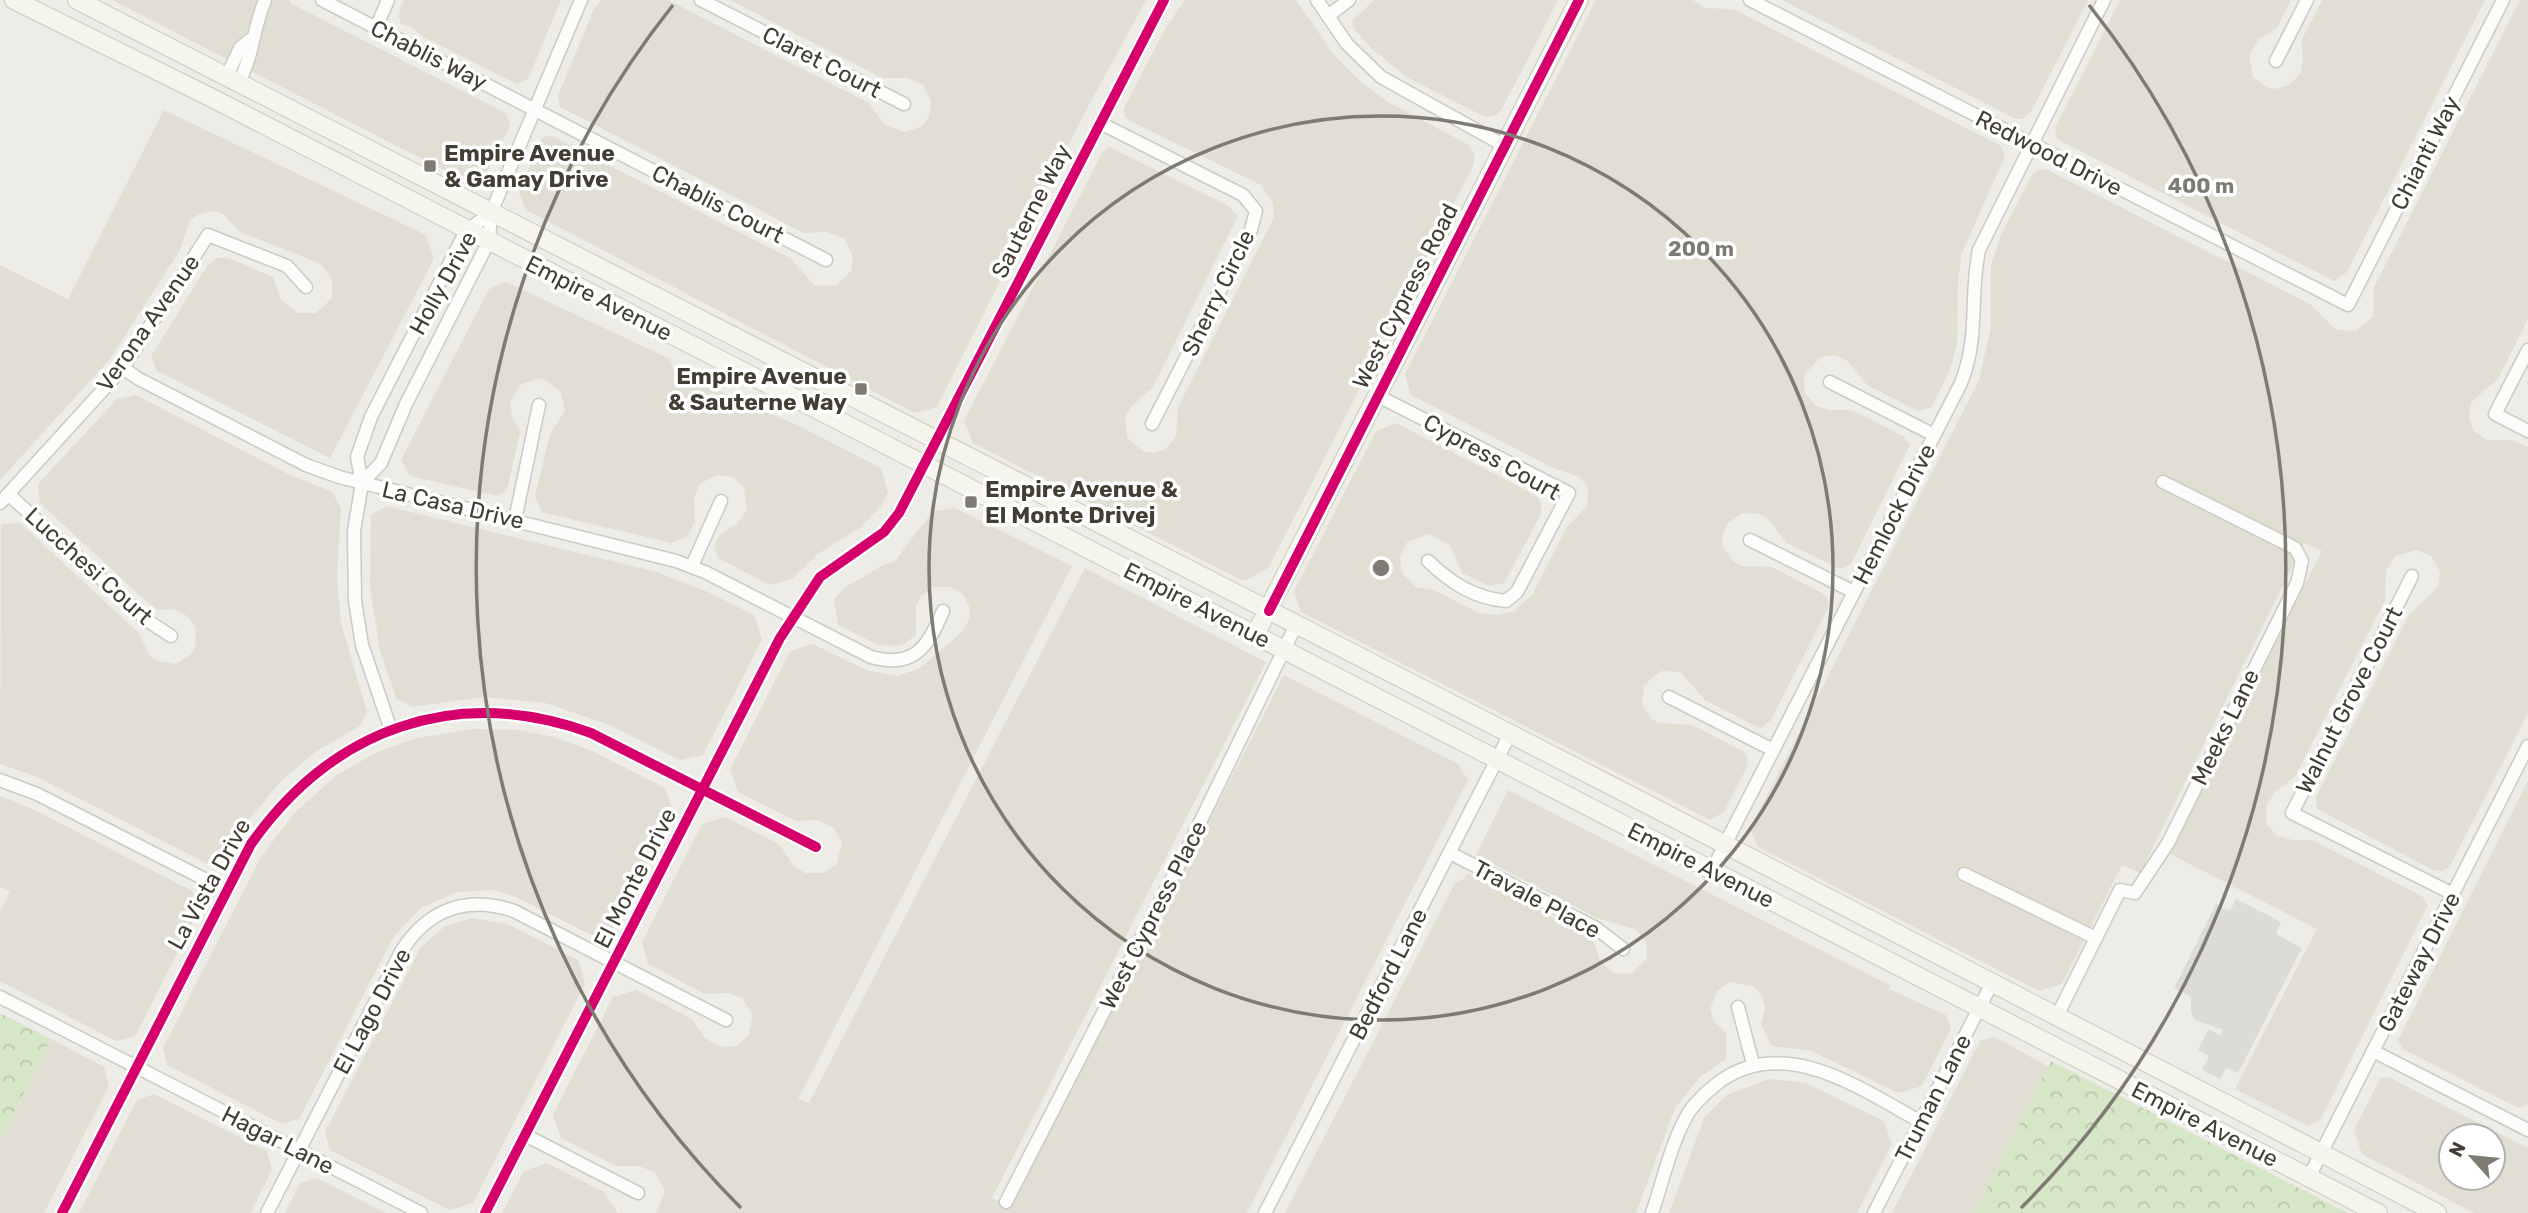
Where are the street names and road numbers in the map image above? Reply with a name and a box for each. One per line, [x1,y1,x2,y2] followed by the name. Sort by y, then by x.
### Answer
[366,14,492,96] street label: Chablis Way
[758,20,886,104] street label: Claret Court
[2384,91,2466,215] street label: Chianti Way
[1971,104,2127,202] street label: Redwood Drive
[985,139,1077,283] street label: Sauterne Way
[647,159,789,249] street label: Chablis Court
[1346,199,1464,393] street label: West Cypress Road
[1175,225,1261,361] street label: Sherry Circle
[403,226,483,340] street label: Holly Drive
[90,249,206,397] street label: Verona Avenue
[521,249,677,347] street label: Empire Avenue
[1419,408,1565,506] street label: Cypress Court
[1847,439,1941,589] street label: Hemlock Drive
[379,475,527,535] street label: La Casa Drive
[20,501,158,631] street label: Lucchesi Court
[1119,556,1275,654] street label: Empire Avenue
[2290,602,2408,798] street label: Walnut Grove Court
[2185,664,2265,790] street label: Meeks Lane
[588,803,682,953] street label: El Monte Drive
[161,814,257,954] street label: La Vista Drive
[1093,816,1213,1014] street label: West Cypress Place
[1623,816,1779,914] street label: Empire Avenue
[1469,854,1605,944] street label: Travale Place
[2372,887,2466,1037] street label: Gateway Drive
[1343,903,1433,1045] street label: Bedford Lane
[327,943,417,1079] street label: El Lago Drive
[1889,1030,1977,1166] street label: Truman Lane
[2127,1075,2283,1173] street label: Empire Avenue
[217,1100,339,1180] street label: Hagar Lane

